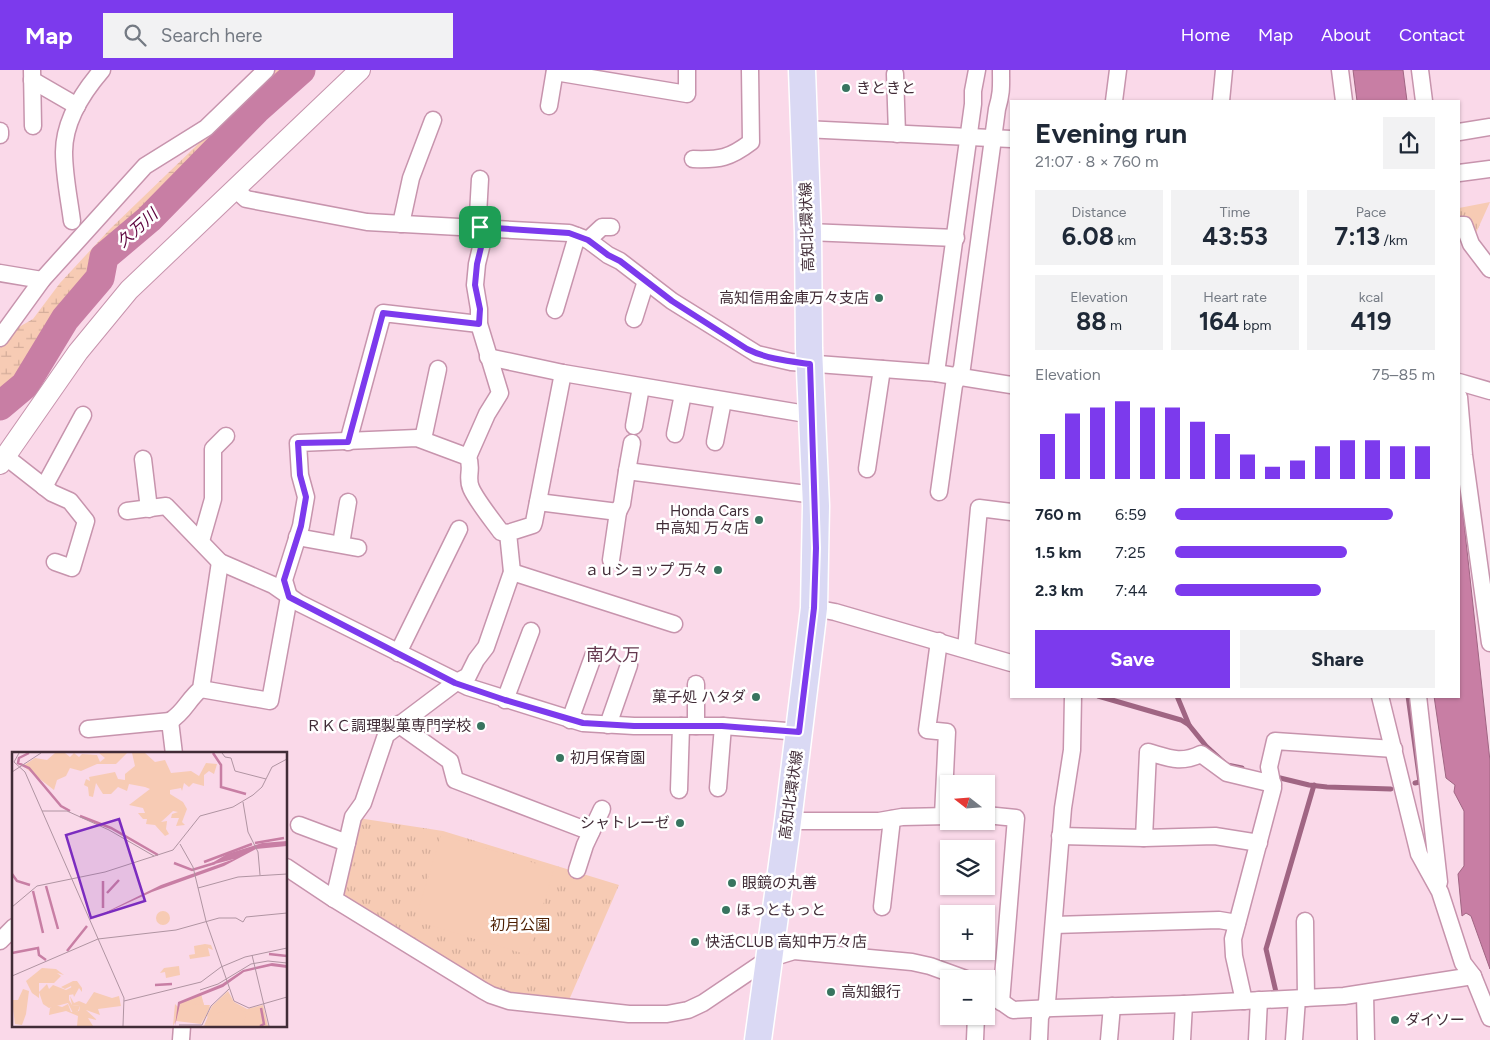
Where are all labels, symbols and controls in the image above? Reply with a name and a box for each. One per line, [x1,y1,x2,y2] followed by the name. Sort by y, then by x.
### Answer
[103,13,453,58] search box
[25,21,73,50] text: Map
[121,21,149,49] icon: search
[161,24,262,47] text: Search here
[1181,24,1230,46] text: Home
[1258,24,1293,46] text: Map
[1321,24,1371,46] text: About
[1399,24,1465,46] text: Contact
[856,79,916,97] place label: きときと
[840,82,852,94] marker: きときと
[1035,116,1187,150] text: Evening run
[1383,117,1435,169] button: share
[1035,152,1159,171] text: 21:07 · 8 × 760 m
[796,182,818,272] street label: 高知北環状線
[113,204,163,251] water label: 久万川
[1072,204,1126,221] text: Distance
[1220,204,1250,221] text: Time
[1356,204,1386,221] text: Pace
[459,206,501,248] pin
[466,213,494,241] icon: arrive
[1062,221,1114,251] text: 6.08
[1202,221,1268,251] text: 43:53
[1334,221,1380,251] text: 7:13
[1114,232,1136,249] text: km
[1380,232,1408,249] text: /km
[719,289,869,307] place label: 高知信用金庫万々支店
[1070,289,1128,306] text: Elevation
[1203,289,1267,306] text: Heart rate
[1359,289,1383,306] text: kcal
[873,292,885,304] marker: 高知信用金庫万々支店
[1076,306,1107,336] text: 88
[1199,306,1240,336] text: 164
[1351,306,1391,336] text: 419
[1107,317,1122,334] text: m
[1240,317,1271,334] text: bpm
[1035,365,1101,384] text: Elevation
[1372,365,1435,384] text: 75–85 m
[655,502,749,537] place label: Honda Cars 中高知 万々店
[1035,505,1081,524] text: 760 m
[1115,505,1146,524] text: 6:59
[753,514,765,526] marker: Honda Cars 中高知 万々店
[1035,543,1081,562] text: 1.5 km
[1115,543,1146,562] text: 7:25
[584,561,708,579] place label: ａｕショップ 万々
[712,564,724,576] marker: ａｕショップ 万々
[1035,581,1084,600] text: 2.3 km
[1115,581,1148,600] text: 7:44
[1035,630,1230,688] button: Save
[1240,630,1435,688] button: Share
[586,644,640,666] district label: 南久万
[652,688,746,706] place label: 菓子処 ハタダ
[750,691,762,703] marker: 菓子処 ハタダ
[306,717,471,735] place label: ＲＫＣ調理製菓専門学校
[475,720,487,732] marker: ＲＫＣ調理製菓専門学校
[570,749,645,767] place label: 初月保育園
[776,749,806,841] street label: 高知北環状線
[12,752,288,1028] inset map
[554,752,566,764] marker: 初月保育園
[940,775,995,830] north arrow
[940,775,995,1025] map controls
[580,814,670,832] place label: シャトレーゼ
[674,817,686,829] marker: シャトレーゼ
[940,840,995,895] button: layers
[742,874,817,892] place label: 眼鏡の丸善
[726,877,738,889] marker: 眼鏡の丸善
[736,901,826,919] place label: ほっともっと
[720,904,732,916] marker: ほっともっと
[940,905,995,960] button: +
[490,916,550,934] park label: 初月公園
[705,933,867,951] place label: 快活CLUB 高知中万々店
[689,936,701,948] marker: 快活CLUB 高知中万々店
[940,970,995,1025] button: −
[841,983,901,1001] place label: 高知銀行
[825,986,837,998] marker: 高知銀行
[1405,1011,1465,1029] place label: ダイソー
[1389,1014,1401,1026] marker: ダイソー

